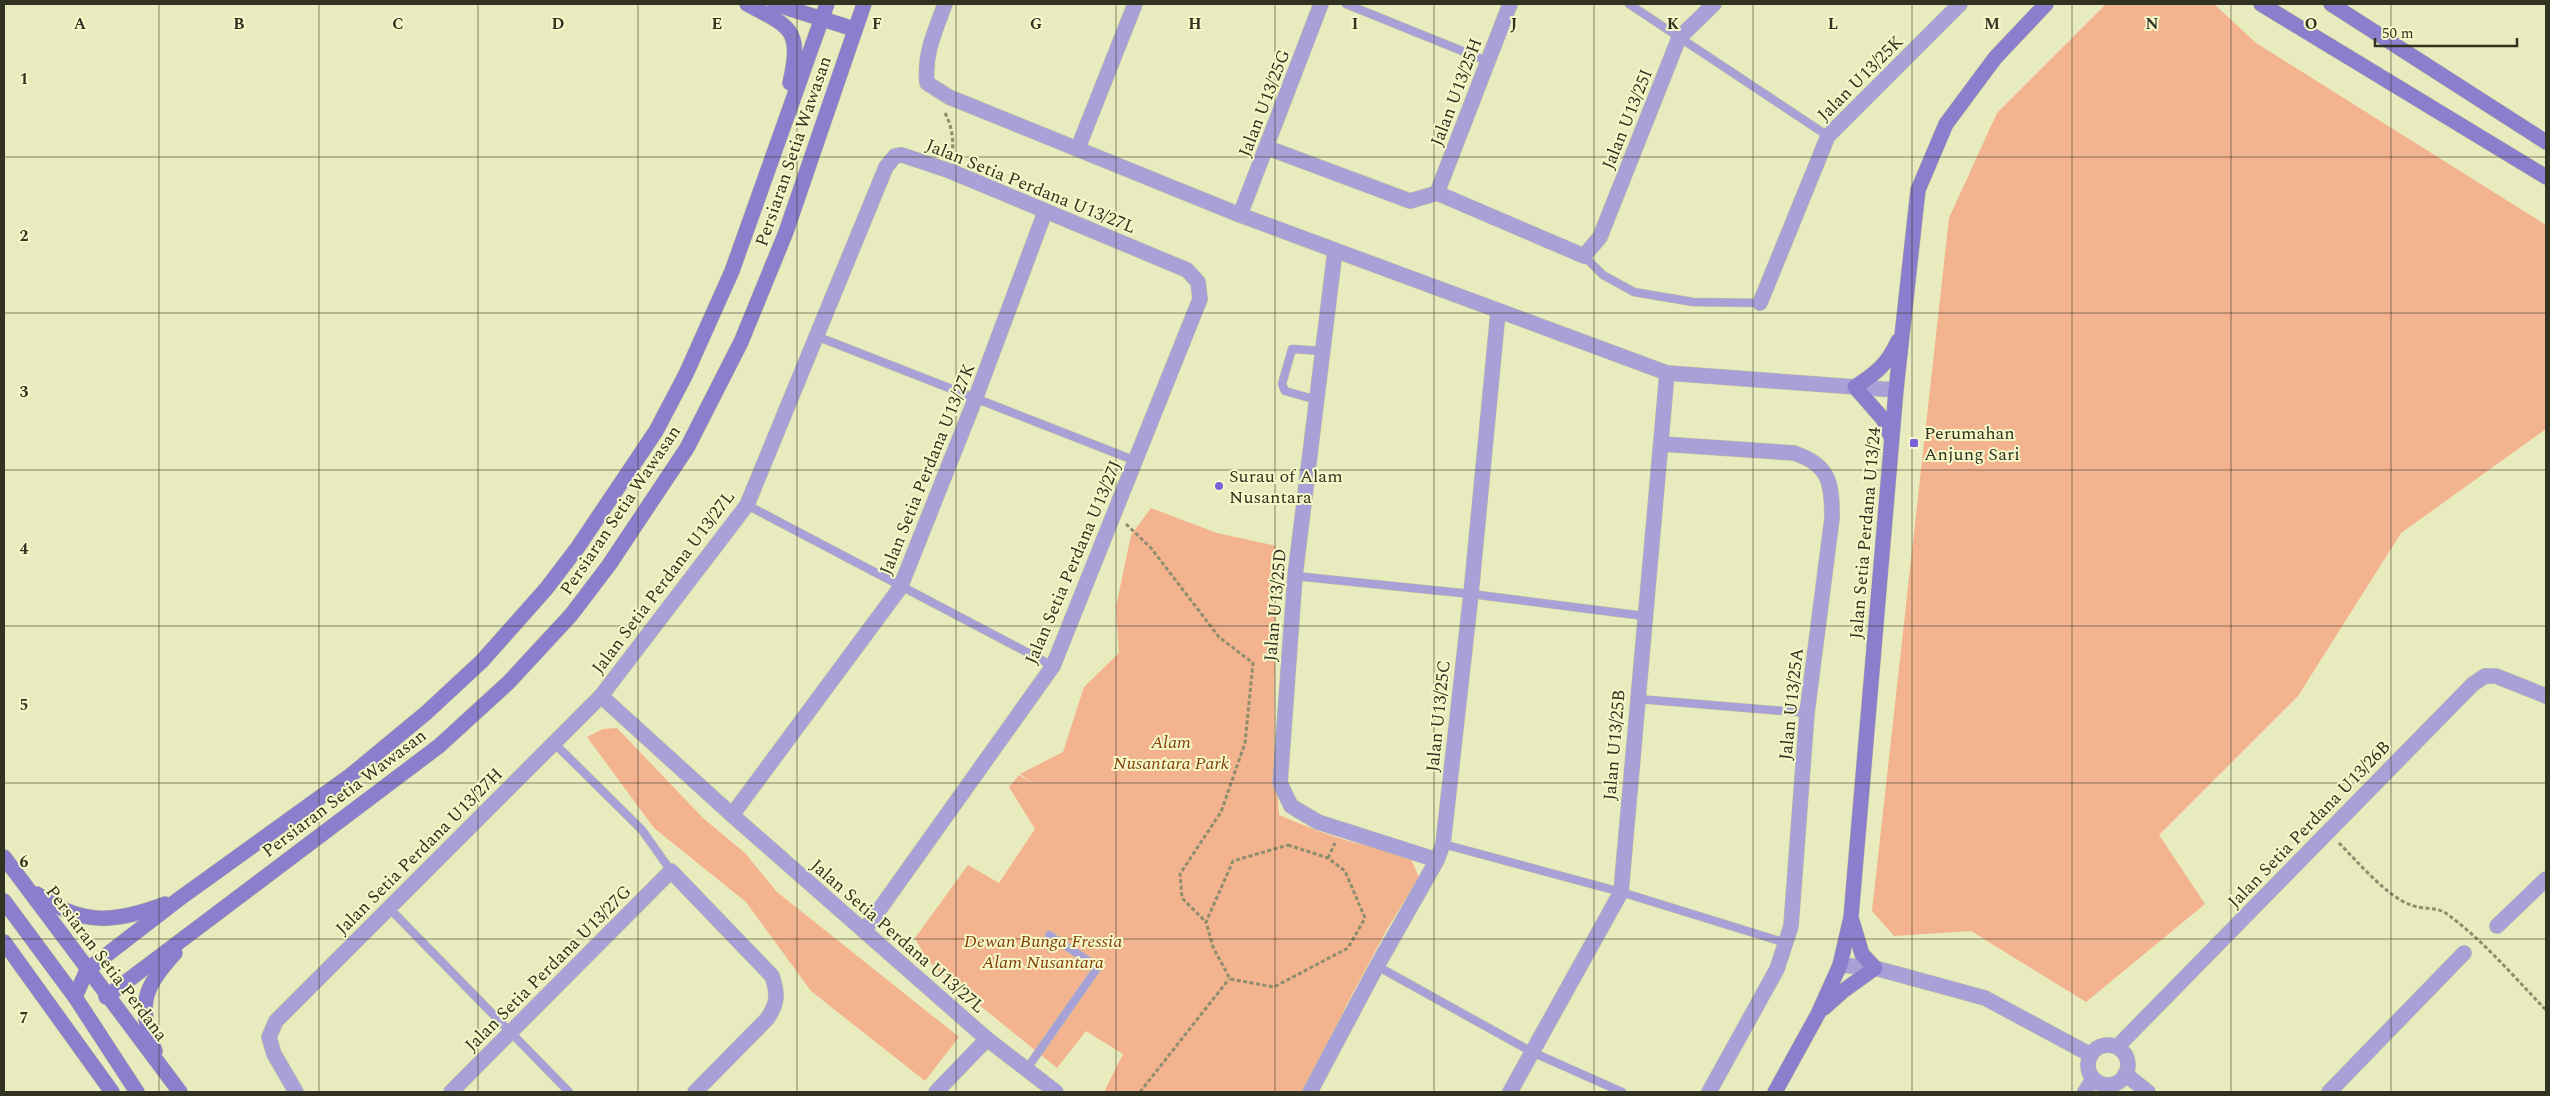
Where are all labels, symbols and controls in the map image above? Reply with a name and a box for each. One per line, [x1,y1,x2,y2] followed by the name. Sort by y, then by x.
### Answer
[74,12,87,36] text: A
[233,12,245,36] text: B
[392,12,404,36] text: C
[552,12,565,36] text: D
[712,12,722,36] text: E
[872,12,882,36] text: F
[1030,12,1042,36] text: G
[1188,12,1202,36] text: H
[1352,12,1358,36] text: I
[1511,12,1518,36] text: J
[1667,12,1680,36] text: K
[1828,12,1838,36] text: L
[1984,12,2000,36] text: M
[2145,12,2159,36] text: N
[2305,12,2317,36] text: O
[2375,15,2518,47] scale bar
[2382,22,2414,45] text: 50 m
[1811,29,1910,128] street label: Jalan U13/25K
[1423,34,1489,150] street label: Jalan U13/25H
[1232,46,1297,161] street label: Jalan U13/25G
[748,52,839,250] street label: Persiaran Setia Wawasan
[1595,65,1660,174] street label: Jalan U13/25I
[20,67,28,91] text: 1
[922,132,1140,241] street label: Jalan Setia Perdana U13/27L
[20,224,29,248] text: 2
[873,359,982,579] street label: Jalan Setia Perdana U13/27K
[20,380,29,404] text: 3
[553,420,687,601] street label: Persiaran Setia Wawasan
[1924,420,2020,468] place label: Perumahan Anjung Sari
[1843,426,1888,640] street label: Jalan Setia Perdana U13/24
[1908,437,1920,449] marker: Perumahan Anjung Sari
[1018,456,1129,669] street label: Jalan Setia Perdana U13/27J
[1229,463,1343,511] place label: Surau of Alam Nusantara
[1213,480,1225,492] marker: Surau of Alam Nusantara
[585,485,742,680] street label: Jalan Setia Perdana U13/27L
[20,537,29,561] text: 4
[1257,547,1294,663] street label: Jalan U13/25D
[1772,647,1811,762] street label: Jalan U13/25A
[1419,659,1458,773] street label: Jalan U13/25C
[1596,688,1633,802] street label: Jalan U13/25B
[20,693,28,717] text: 5
[256,723,432,864] street label: Persiaran Setia Wawasan
[1113,729,1230,777] park label: Alam Nusantara Park
[2222,734,2397,915] street label: Jalan Setia Perdana U13/26B
[329,761,509,941] street label: Jalan Setia Perdana U13/27H
[20,850,29,874] text: 6
[804,853,991,1020] street label: Jalan Setia Perdana U13/27L
[459,879,638,1058] street label: Jalan Setia Perdana U13/27G
[39,880,174,1047] street label: Persiaran Setia Perdana
[964,928,1122,976] park label: Dewan Bunga Fressia Alam Nusantara
[20,1006,29,1030] text: 7

